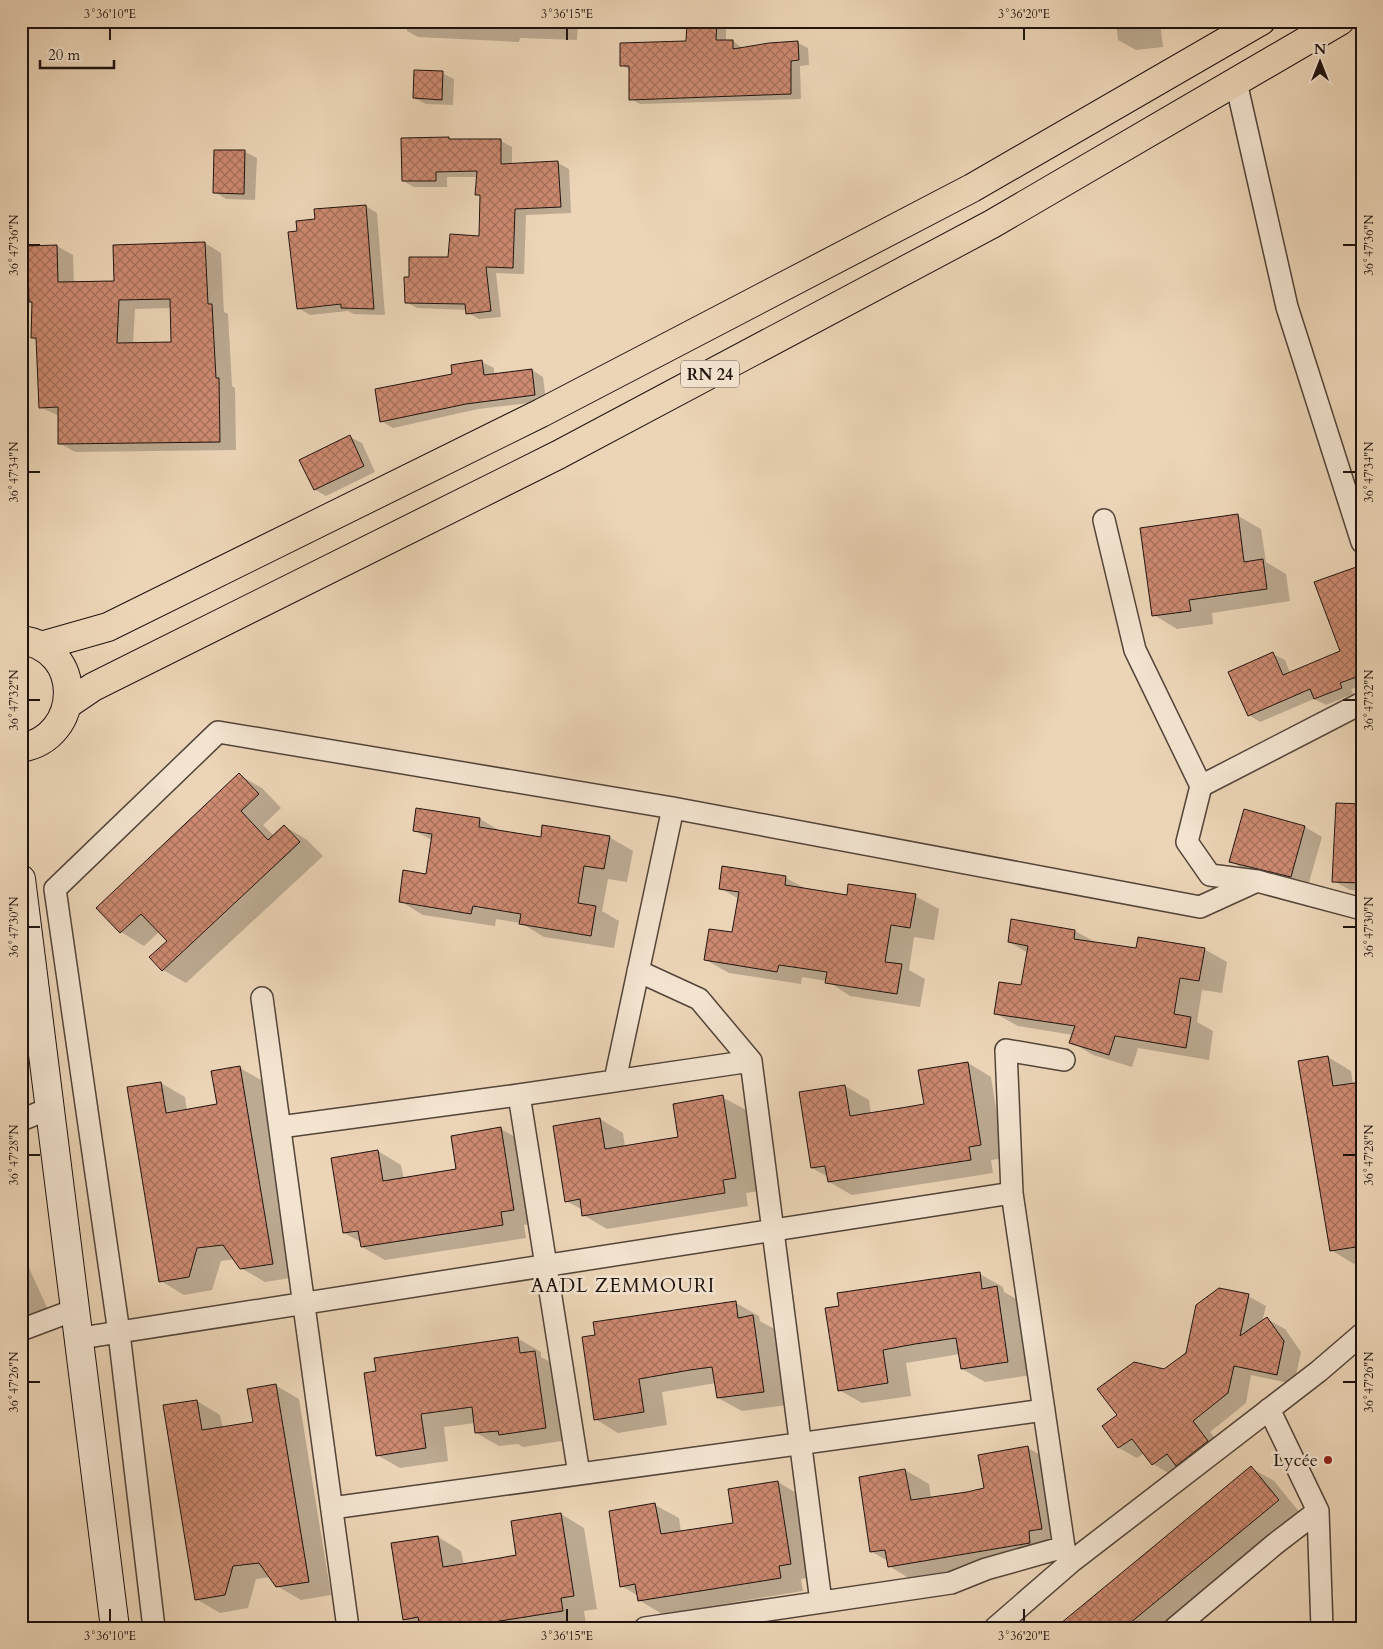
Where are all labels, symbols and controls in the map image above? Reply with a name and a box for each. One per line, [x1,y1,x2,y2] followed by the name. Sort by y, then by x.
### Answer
[84,6,136,22] text: 3°36'10"E
[541,6,593,22] text: 3°36'15"E
[998,6,1050,22] text: 3°36'20"E
[40,38,114,70] scale bar
[1296,38,1346,88] north arrow
[1314,40,1326,59] text: N
[48,45,80,65] text: 20 m
[6,214,22,275] text: 36°47'36"N
[1361,214,1377,275] text: 36°47'36"N
[681,360,739,388] road number: RN 24
[6,441,22,502] text: 36°47'34"N
[1361,441,1377,502] text: 36°47'34"N
[6,669,22,730] text: 36°47'32"N
[1361,669,1377,730] text: 36°47'32"N
[6,896,22,957] text: 36°47'30"N
[1361,896,1377,957] text: 36°47'30"N
[6,1124,22,1185] text: 36°47'28"N
[1361,1124,1377,1185] text: 36°47'28"N
[531,1273,715,1299] district label: AADL ZEMMOURI
[6,1351,22,1412] text: 36°47'26"N
[1361,1351,1377,1412] text: 36°47'26"N
[1273,1448,1318,1473] place label: Lycée
[1322,1454,1334,1466] marker: Lycée
[84,1628,136,1644] text: 3°36'10"E
[541,1628,593,1644] text: 3°36'15"E
[998,1628,1050,1644] text: 3°36'20"E

